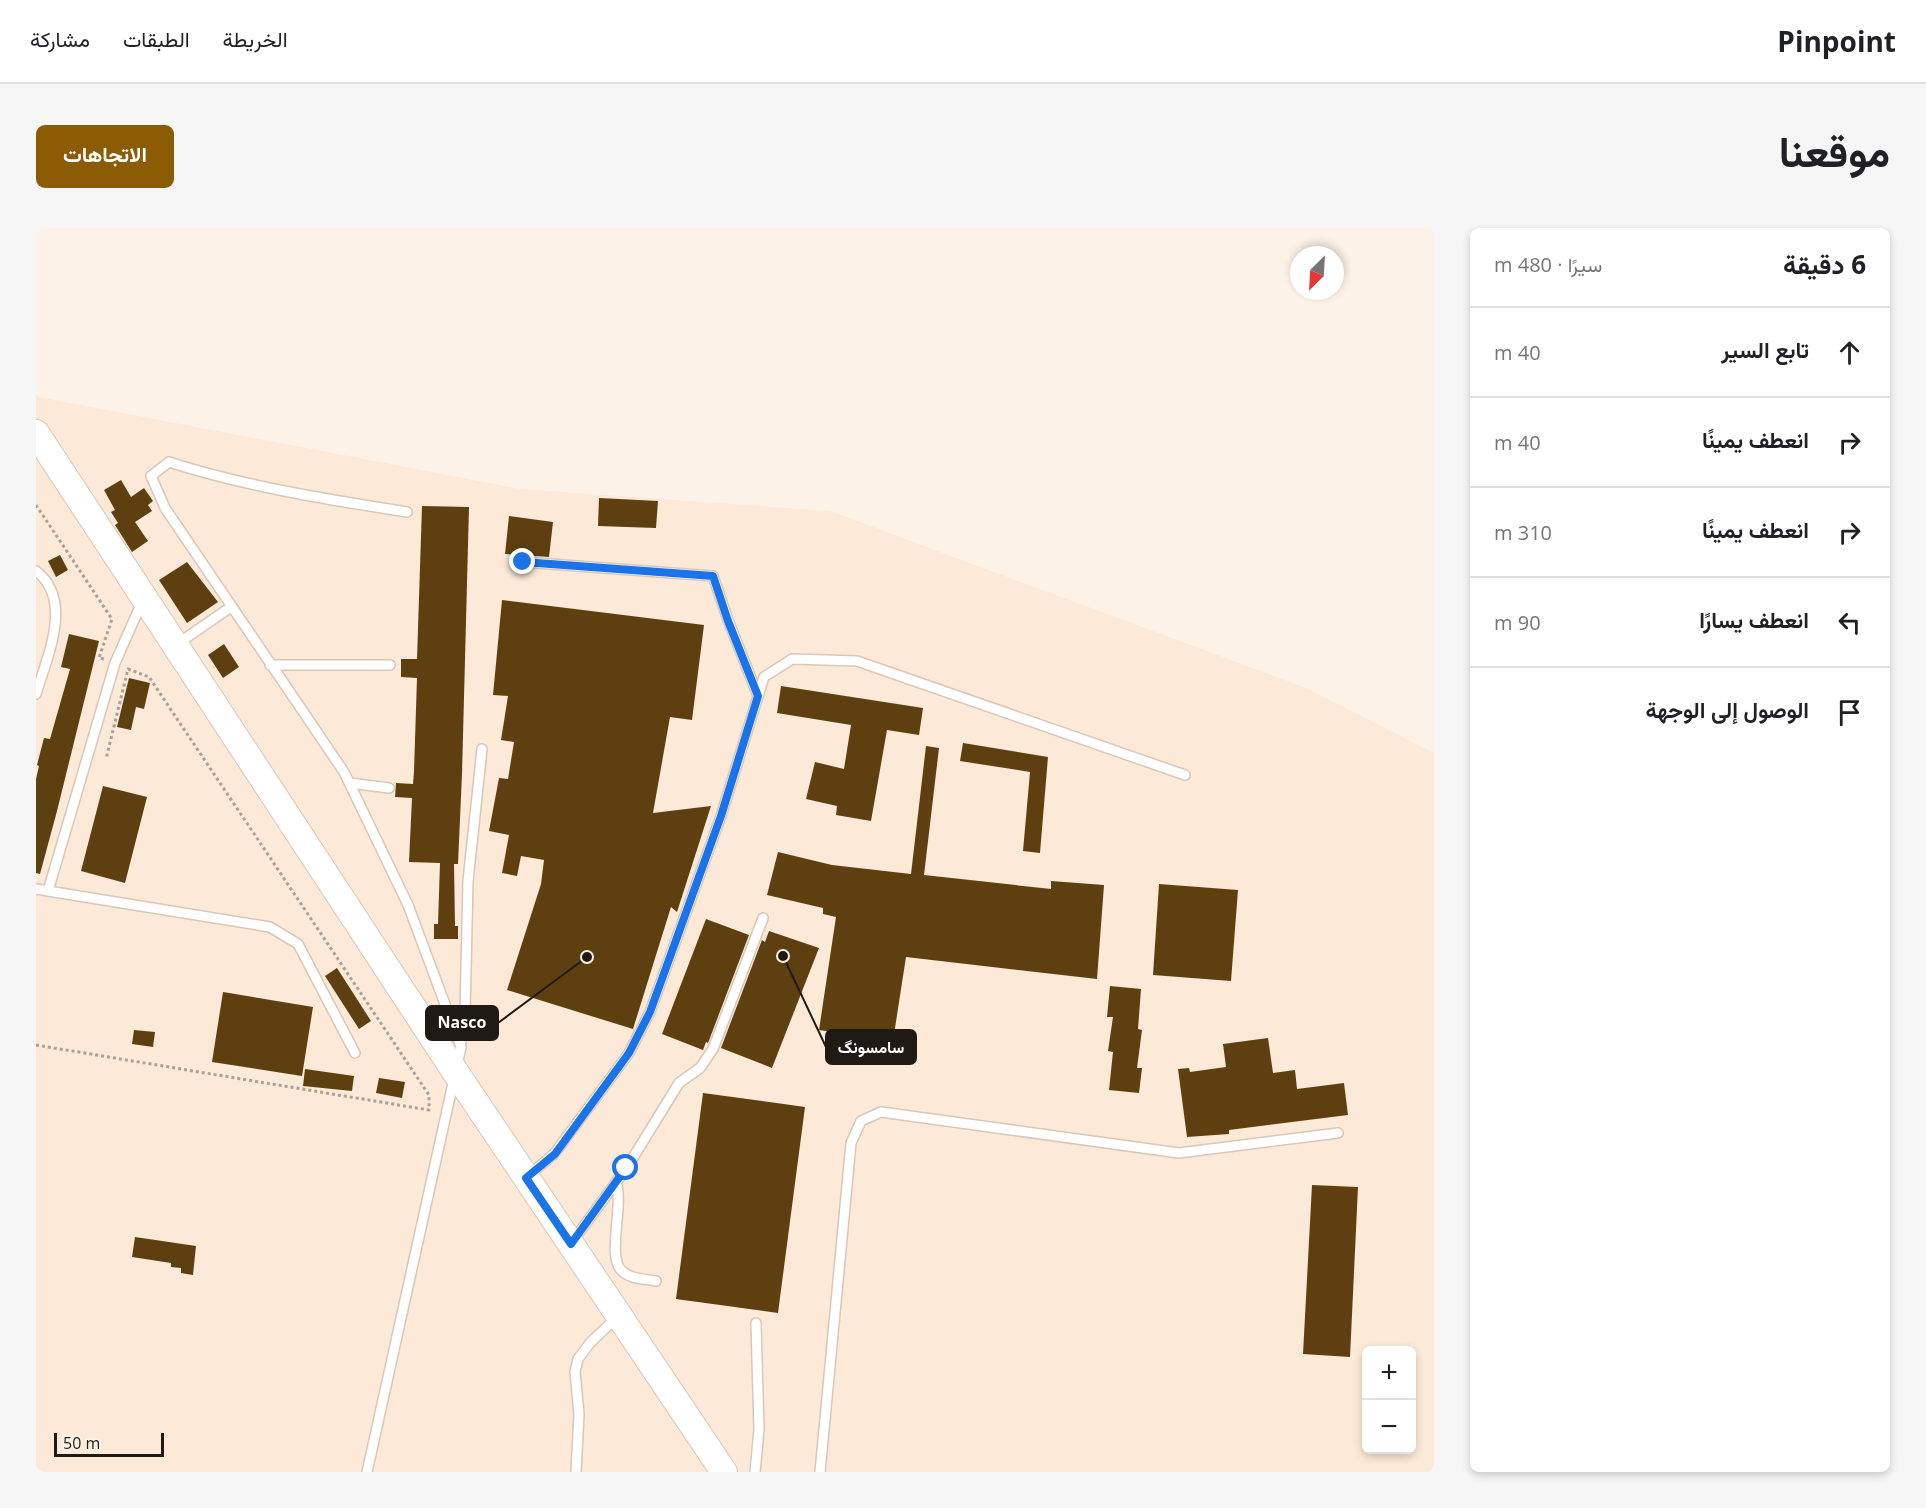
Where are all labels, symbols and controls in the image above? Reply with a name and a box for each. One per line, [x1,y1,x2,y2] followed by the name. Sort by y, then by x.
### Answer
[1777,22,1896,60] text: Pinpoint
[30,25,90,53] text: مشاركة
[123,25,190,53] text: الطبقات
[223,25,288,53] text: الخريطة
[1779,122,1890,179] text: موقعنا
[36,125,174,188] button: الاتجاهات
[1290,246,1344,300] north arrow
[1783,246,1866,282] text: 6 دقيقة
[1494,251,1602,278] text: سيرًا · 480 m
[1721,334,1809,364] text: تابع السير
[1833,336,1866,369] icon: ahead
[1494,339,1541,366] text: 40 m
[1702,424,1809,454] text: انعطف يمينًا
[1833,426,1866,459] icon: right
[1494,429,1541,456] text: 40 m
[1702,514,1809,544] text: انعطف يمينًا
[1833,516,1866,549] icon: right
[1494,519,1552,546] text: 310 m
[509,548,535,574] route end
[1699,604,1809,634] text: انعطف يسارًا
[1833,606,1866,639] icon: left
[1494,609,1541,636] text: 90 m
[1645,694,1809,724] text: الوصول إلى الوجهة
[1833,696,1866,729] icon: arrive
[426,1006,498,1040] callout: Nasco
[438,1011,486,1033] text: Nasco
[826,1030,916,1064] callout: سامسونگ
[838,1036,904,1058] text: سامسونگ
[612,1154,638,1180] route start
[1362,1346,1416,1454] map controls
[1362,1346,1416,1400] button: +
[1362,1400,1416,1454] button: −
[54,1430,164,1458] scale bar
[63,1432,100,1454] text: 50 m

